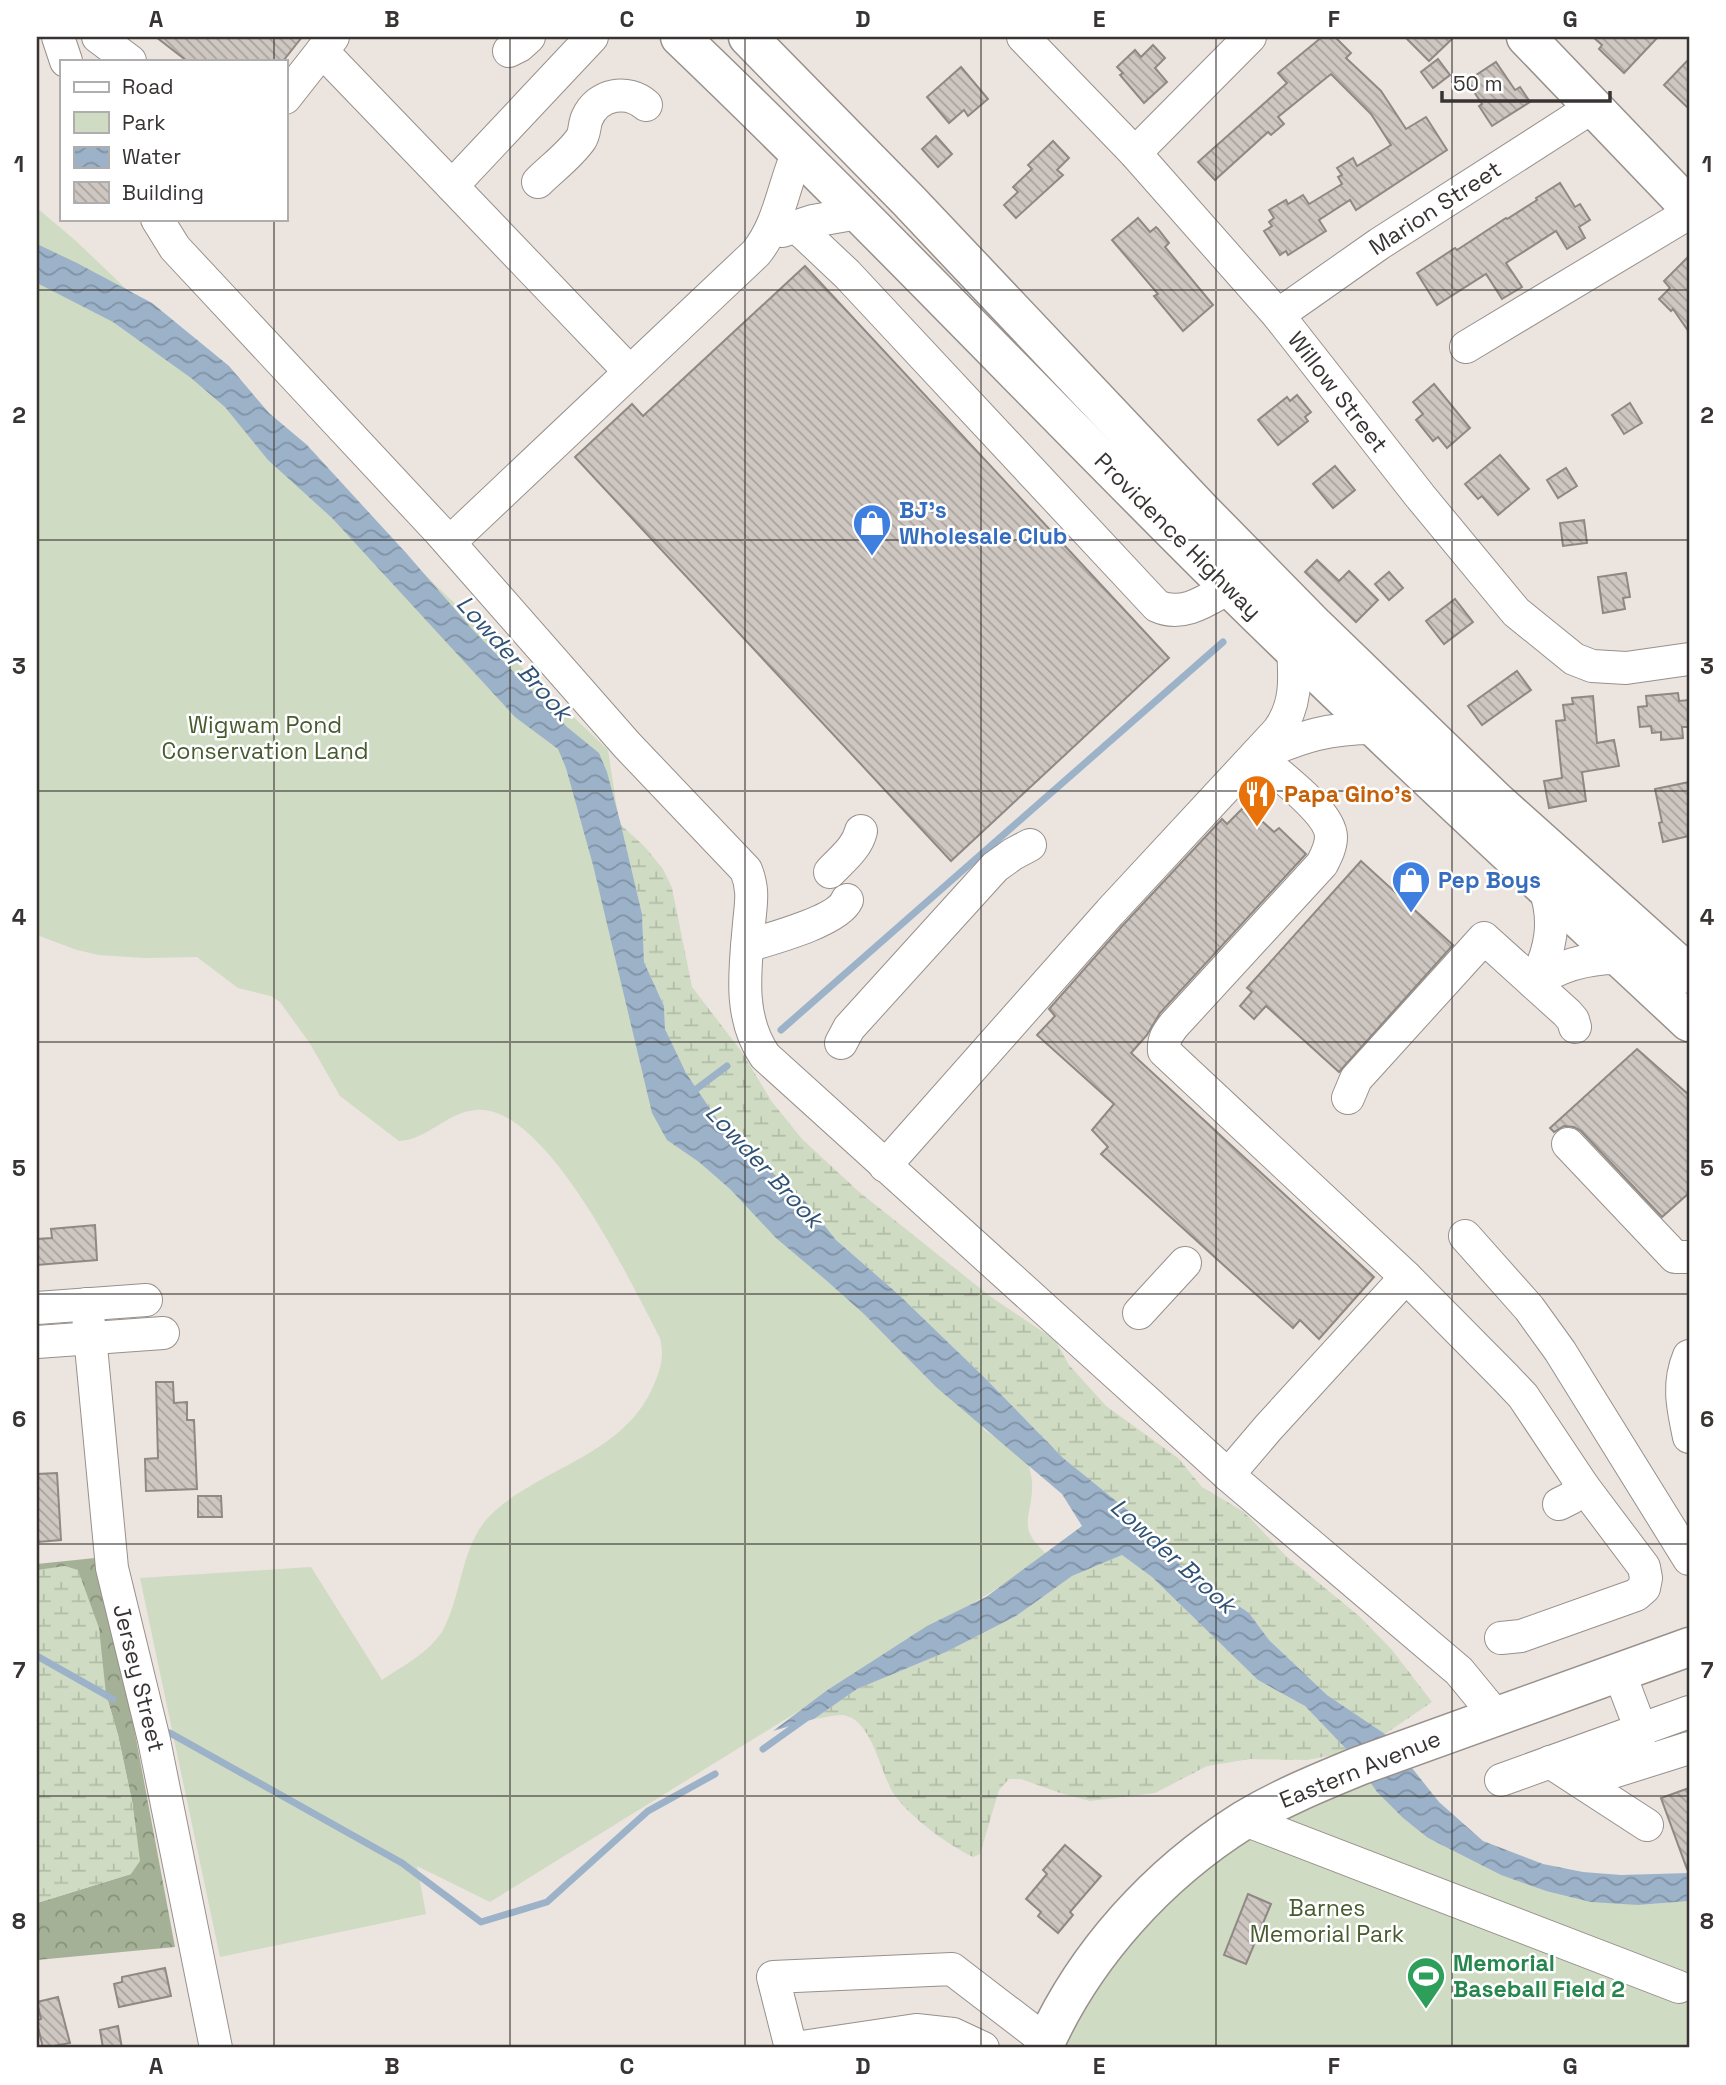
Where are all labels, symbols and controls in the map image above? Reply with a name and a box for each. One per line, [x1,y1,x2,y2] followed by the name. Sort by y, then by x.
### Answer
[149,4,164,34] text: A
[384,4,400,34] text: B
[620,4,634,34] text: C
[855,4,871,34] text: D
[1093,4,1105,34] text: E
[1328,4,1340,34] text: F
[1562,4,1578,34] text: G
[60,60,287,220] legend
[1442,60,1610,104] scale bar
[1453,70,1503,97] text: 50 m
[122,73,174,100] text: Road
[122,109,166,136] text: Park
[122,143,181,170] text: Water
[14,149,24,179] text: 1
[1702,149,1712,179] text: 1
[1363,154,1507,262] street label: Marion Street
[122,179,204,206] text: Building
[1281,325,1395,459] street label: Willow Street
[12,400,26,430] text: 2
[1700,400,1714,430] text: 2
[1088,446,1268,626] street label: Providence Highway
[899,495,1068,551] place label: BJ's Wholesale Club
[851,502,893,557] shop icon: BJ's Wholesale Club
[450,588,581,729] water label: Lowder Brook
[12,651,26,681] text: 3
[1700,651,1714,681] text: 3
[161,710,369,766] park label: Wigwam Pond Conservation Land
[1236,773,1278,828] restaurant icon: Papa Gino's
[1284,779,1412,809] place label: Papa Gino's
[1390,859,1432,914] shop icon: Pep Boys
[1438,865,1541,895] place label: Pep Boys
[12,902,27,932] text: 4
[1700,902,1715,932] text: 4
[699,1097,832,1236] water label: Lowder Brook
[12,1153,26,1183] text: 5
[1700,1153,1714,1183] text: 5
[12,1404,26,1434] text: 6
[1700,1404,1714,1434] text: 6
[1104,1491,1245,1622] water label: Lowder Brook
[106,1601,172,1755] street label: Jersey Street
[13,1655,26,1685] text: 7
[1701,1655,1714,1685] text: 7
[1275,1723,1445,1815] street label: Eastern Avenue
[1250,1893,1404,1949] park label: Barnes Memorial Park
[12,1906,26,1936] text: 8
[1700,1906,1714,1936] text: 8
[1453,1948,1625,2004] place label: Memorial Baseball Field 2
[1405,1955,1447,2010] sports icon: Memorial Baseball Field 2
[149,2051,164,2081] text: A
[384,2051,400,2081] text: B
[620,2051,634,2081] text: C
[855,2051,871,2081] text: D
[1093,2051,1105,2081] text: E
[1328,2051,1340,2081] text: F
[1562,2051,1578,2081] text: G

